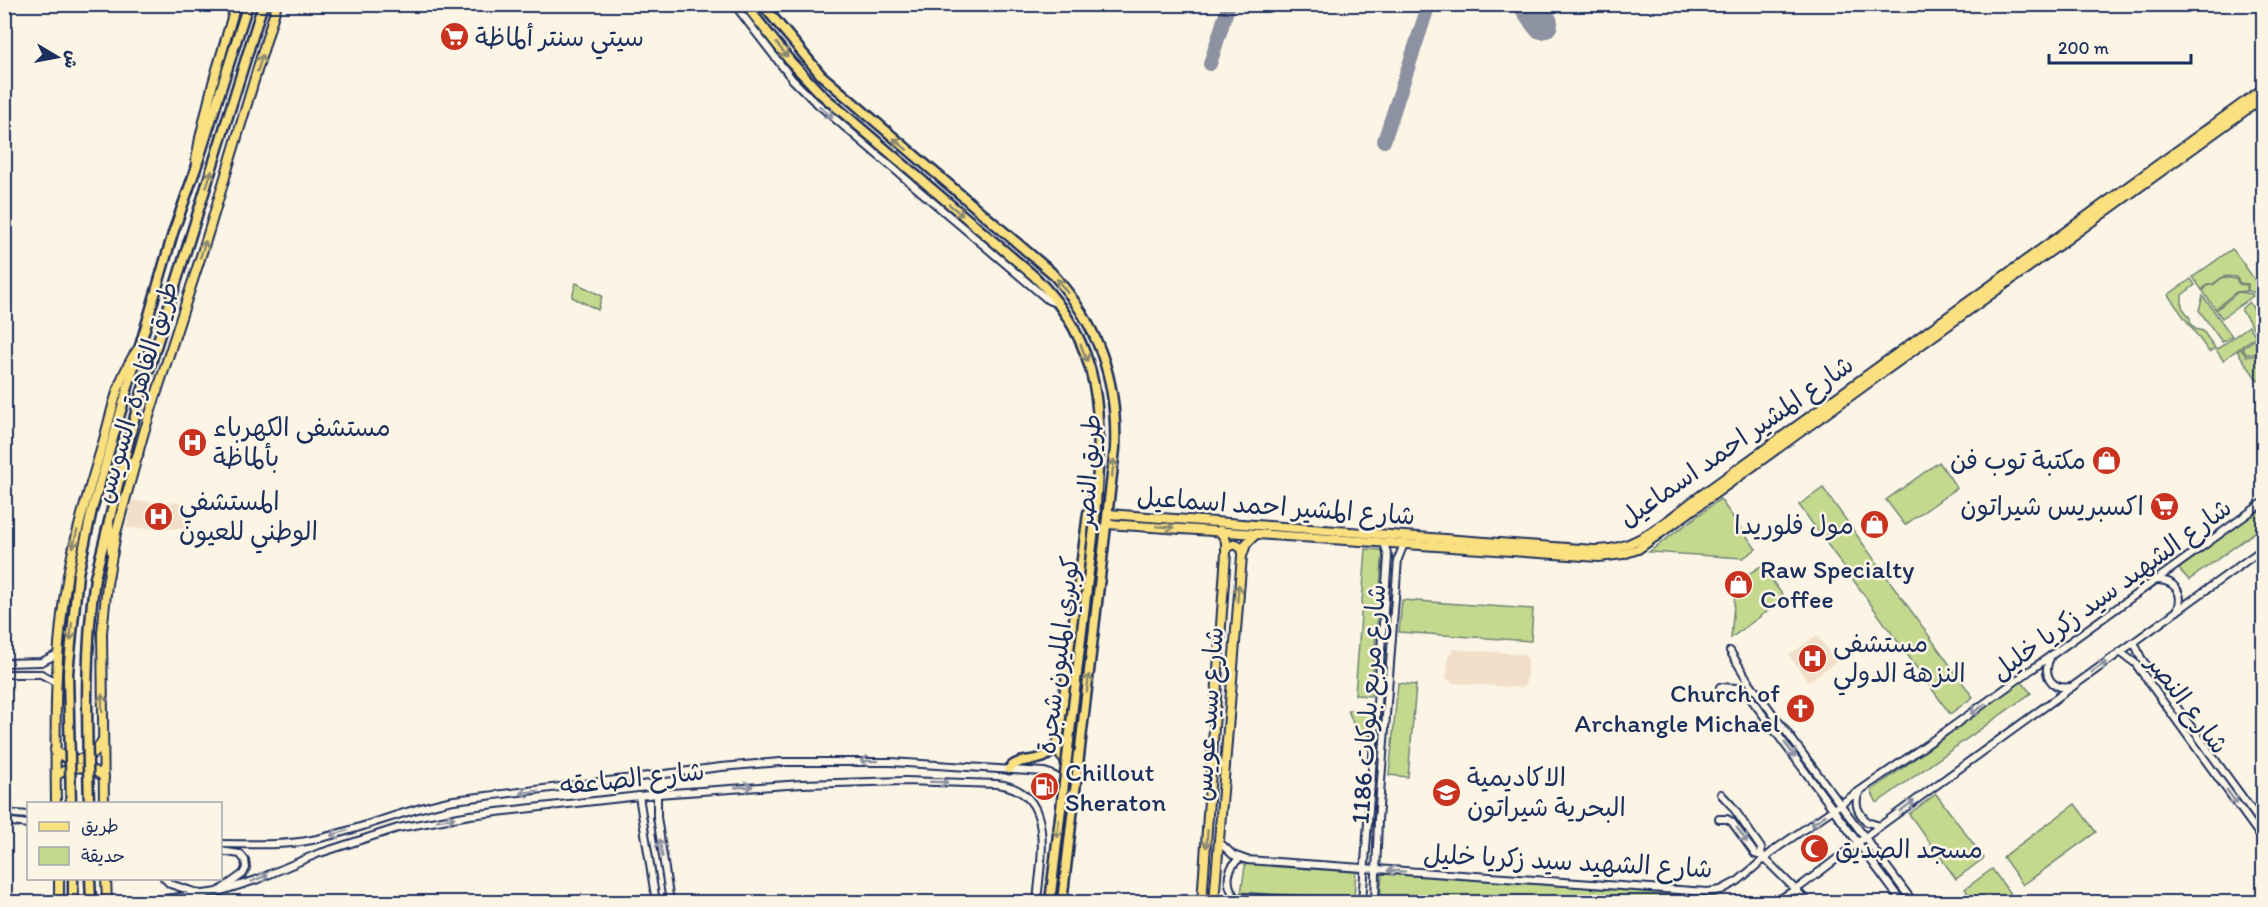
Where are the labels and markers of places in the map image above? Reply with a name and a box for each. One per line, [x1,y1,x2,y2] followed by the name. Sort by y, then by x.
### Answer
[438,21,470,53] supermarket icon: سيتي سنتر ألماظة
[475,21,644,60] place label: سيتي سنتر ألماظة
[213,411,391,473] place label: مستشفى الكهرباء بألماظة
[176,426,208,458] hospital icon: مستشفى الكهرباء بألماظة
[1950,444,2086,476] place label: مكتبة توب فن
[2091,444,2123,476] shop icon: مكتبة توب فن
[179,485,318,554] place label: المستشفي الوطني للعيون
[1960,490,2144,522] place label: اكسبريس شيراتون
[2149,490,2181,522] supermarket icon: اكسبريس شيراتون
[142,500,174,532] hospital icon: المستشفي الوطني للعيون
[1734,509,1854,542] place label: مول فلوريدا
[1859,509,1891,541] shop icon: مول فلوريدا
[1760,553,1914,615] place label: Raw Specialty Coffee
[1723,568,1755,600] shop icon: Raw Specialty Coffee
[1833,627,1966,696] place label: مستشفى النزهة الدولي
[1796,642,1828,674] hospital icon: مستشفى النزهة الدولي
[1575,677,1780,739] place label: Church of Archangle Michael
[1785,692,1817,724] church icon: Church of Archangle Michael
[1065,756,1167,818] place label: Chillout Sheraton
[1467,761,1626,823] place label: الاكاديمية البحرية شيراتون
[1028,771,1060,803] fuel station icon: Chillout Sheraton
[1430,776,1462,808] school or university icon: الاكاديمية البحرية شيراتون
[1798,833,1830,865] mosque icon: مسجد الصديق
[1835,833,1983,865] place label: مسجد الصديق

